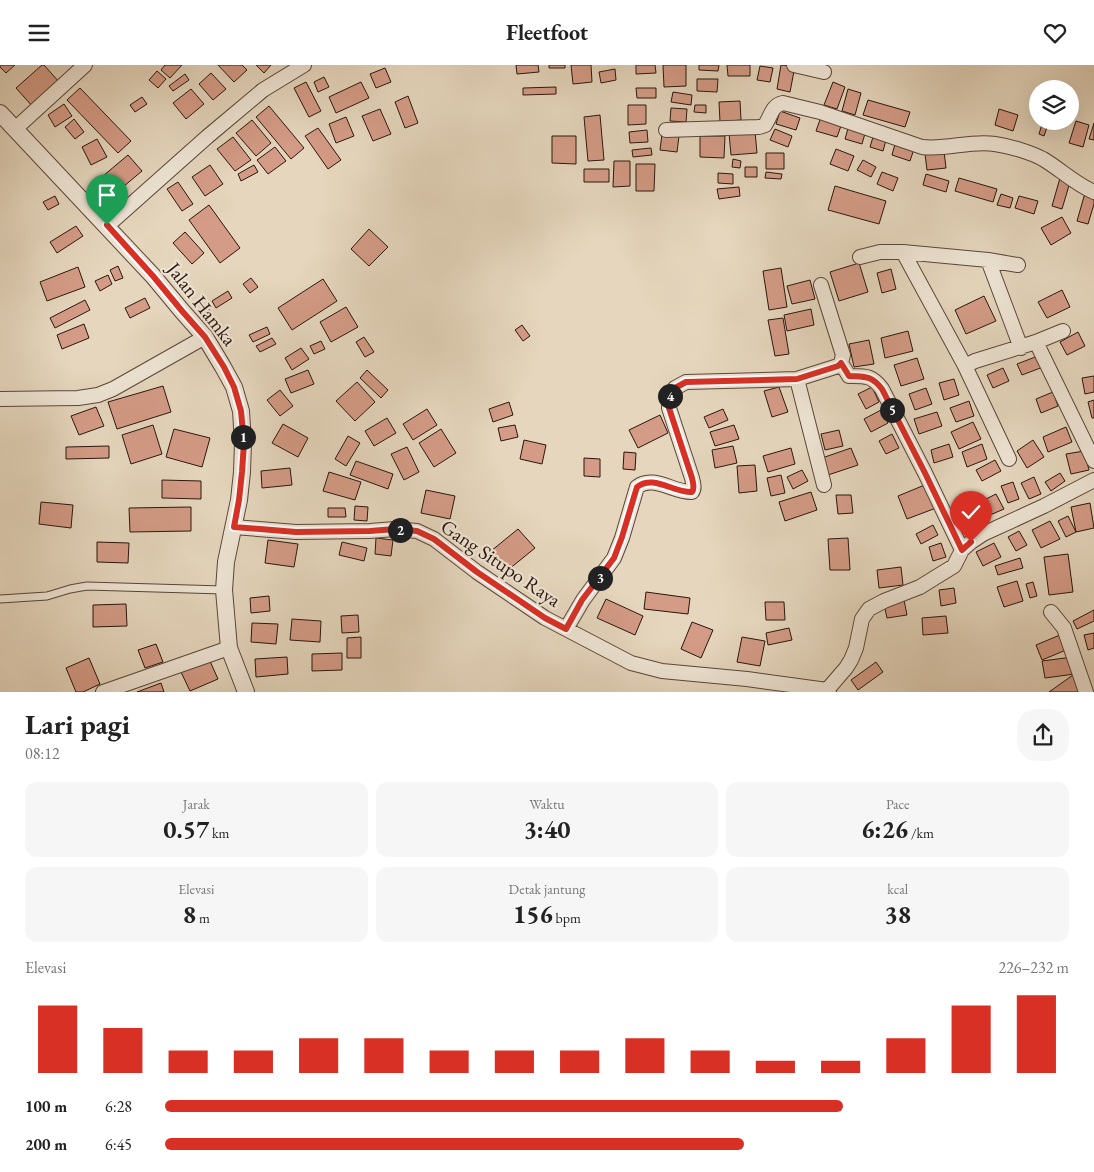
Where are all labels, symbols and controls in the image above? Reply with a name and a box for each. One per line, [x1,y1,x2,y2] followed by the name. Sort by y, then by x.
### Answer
[506,18,588,47] text: Fleetfoot
[25,19,53,47] icon: menu
[1041,19,1069,47] icon: heart
[1029,80,1079,130] map controls
[1029,80,1079,130] button: layers
[86,174,128,225] pin
[93,181,121,209] icon: arrive
[160,255,243,351] street label: Jalan Hamka
[658,383,682,409] pin: 4
[667,387,674,405] text: 4
[880,397,904,423] pin: 5
[889,401,896,419] text: 5
[230,425,256,449] pin: 1
[240,428,247,446] text: 1
[950,491,992,542] pin
[957,498,985,526] icon: check
[436,513,566,613] street label: Gang Situpo Raya
[388,517,412,543] pin: 2
[397,521,404,539] text: 2
[588,565,612,591] pin: 3
[597,569,604,587] text: 3
[25,706,130,742] text: Lari pagi
[1017,709,1069,761] button: share
[25,743,60,764] text: 08:12
[183,795,210,813] text: Jarak
[529,795,565,813] text: Waktu
[886,795,909,813] text: Pace
[163,813,209,845] text: 0.57
[524,813,570,845] text: 3:40
[861,813,908,845] text: 6:26
[209,824,229,842] text: km
[908,824,934,842] text: /km
[178,880,214,898] text: Elevasi
[509,880,585,898] text: Detak jantung
[887,880,908,898] text: kcal
[183,898,196,930] text: 8
[513,898,553,930] text: 156
[884,898,911,930] text: 38
[196,909,210,927] text: m
[553,909,581,927] text: bpm
[25,957,66,978] text: Elevasi
[998,957,1069,978] text: 226–232 m
[25,1096,67,1117] text: 100 m
[105,1096,132,1117] text: 6:28
[25,1134,67,1155] text: 200 m
[105,1134,132,1155] text: 6:45

